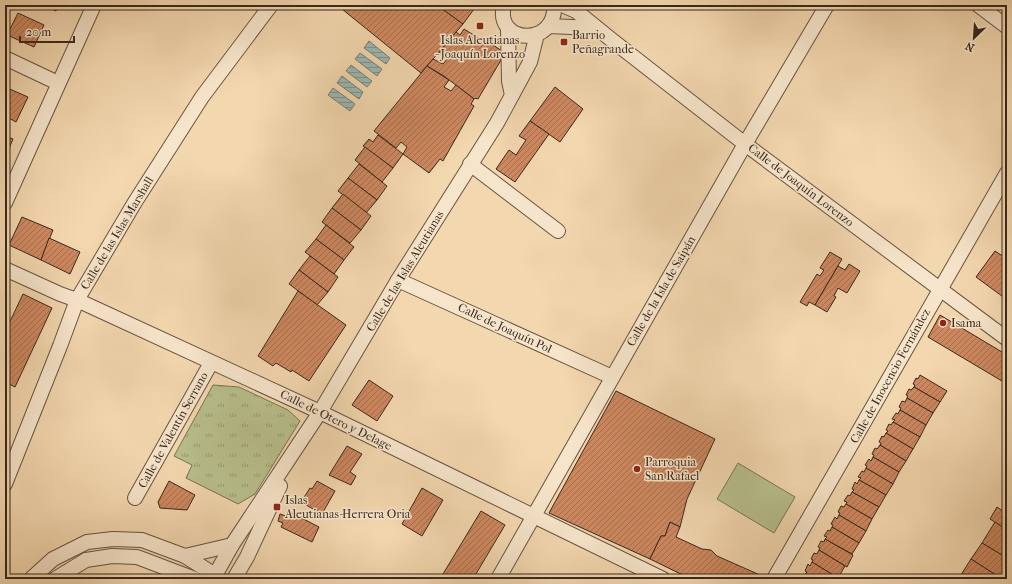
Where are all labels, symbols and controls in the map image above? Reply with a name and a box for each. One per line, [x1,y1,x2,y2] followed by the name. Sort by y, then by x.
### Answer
[20,18,74,44] scale bar
[954,18,994,58] north arrow
[475,21,485,31] marker: Islas Aleutianas - Joaquín Lorenzo
[26,25,51,39] text: 20 m
[572,28,634,56] place label: Barrio Peñagrande
[435,33,525,61] place label: Islas Aleutianas - Joaquín Lorenzo
[559,37,569,47] marker: Barrio Peñagrande
[963,39,977,54] text: N
[746,141,856,229] street label: Calle de Joaquín Lorenzo
[78,173,157,292] street label: Calle de las Islas Marshall
[363,208,447,334] street label: Calle de las Islas Aleutianas
[624,233,698,349] street label: Calle de la Isla de Saipán
[456,300,555,356] street label: Calle de Joaquín Pol
[847,306,933,446] street label: Calle de Inocencio Fernández
[951,316,982,330] place label: Isama
[938,318,948,328] marker: Isama
[135,369,211,491] street label: Calle de Valentín Serrano
[278,387,394,453] street label: Calle de Otero y Delage
[645,455,700,483] place label: Parroquia San Rafael
[632,464,642,474] marker: Parroquia San Rafael
[284,493,411,521] place label: Islas Aleutianas-Herrera Oria
[272,502,282,512] marker: Islas Aleutianas-Herrera Oria

